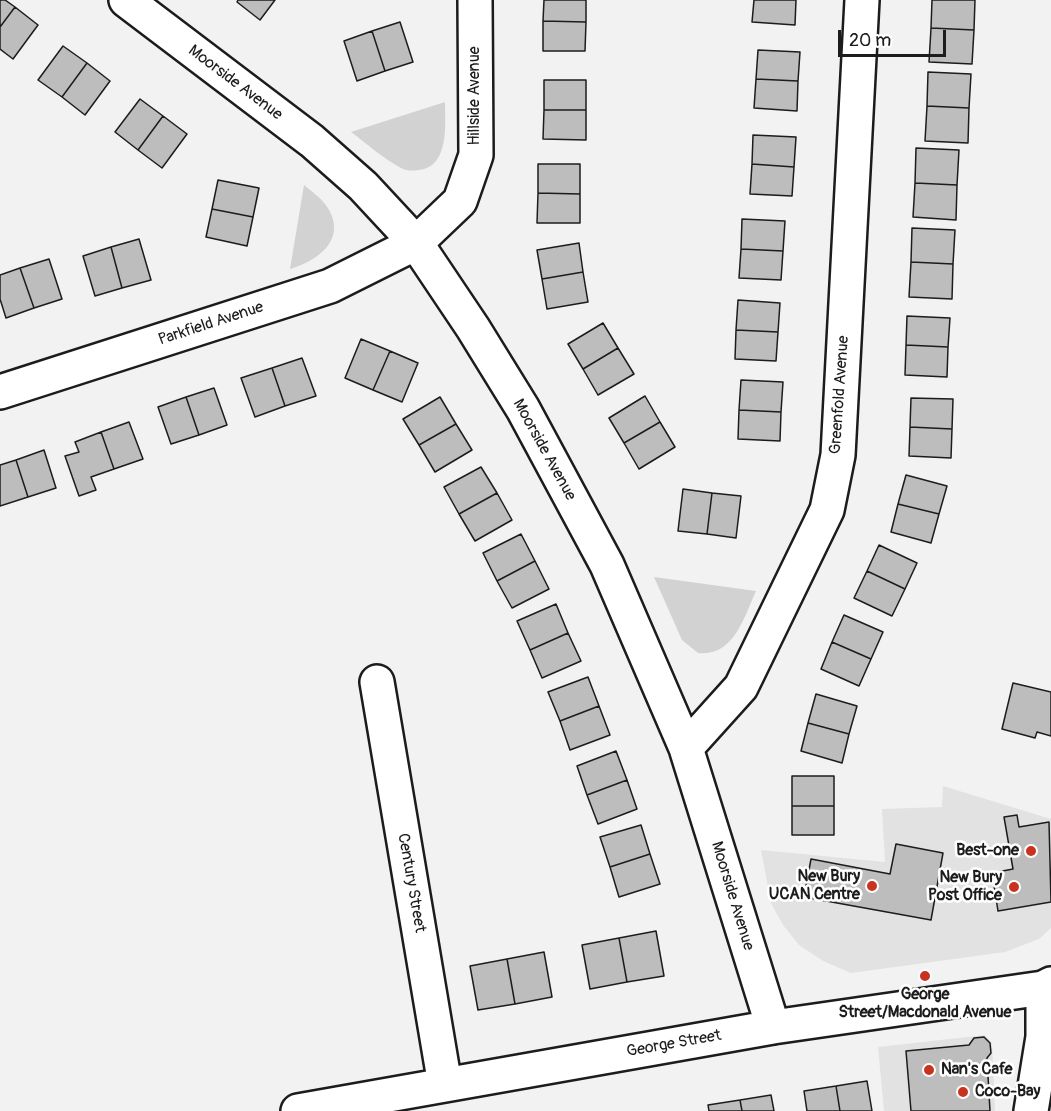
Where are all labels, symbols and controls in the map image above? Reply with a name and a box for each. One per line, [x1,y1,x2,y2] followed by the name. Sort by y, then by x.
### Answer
[841,18,949,56] scale bar
[849,29,891,52] text: 20 m
[184,41,286,125] street label: Moorside Avenue
[465,46,485,146] street label: Hillside Avenue
[156,298,266,350] street label: Parkfield Avenue
[826,335,854,455] street label: Greenfold Avenue
[508,396,580,504] street label: Moorside Avenue
[393,832,429,934] street label: Century Street
[706,839,758,953] street label: Moorside Avenue
[956,841,1019,861] place label: Best-one
[1024,844,1038,858] marker: Best-one
[769,867,860,905] place label: New Bury UCAN Centre
[928,868,1002,906] place label: New Bury Post Office
[865,879,879,893] marker: New Bury UCAN Centre
[1007,880,1021,894] marker: New Bury Post Office
[918,969,932,983] marker: George Street/Macdonald Avenue
[839,985,1011,1023] place label: George Street/Macdonald Avenue
[625,1026,723,1062] street label: George Street
[941,1060,1012,1080] place label: Nan's Cafe
[922,1063,936,1077] marker: Nan's Cafe
[975,1082,1040,1102] place label: Coco-Bay
[956,1085,970,1099] marker: Coco-Bay

